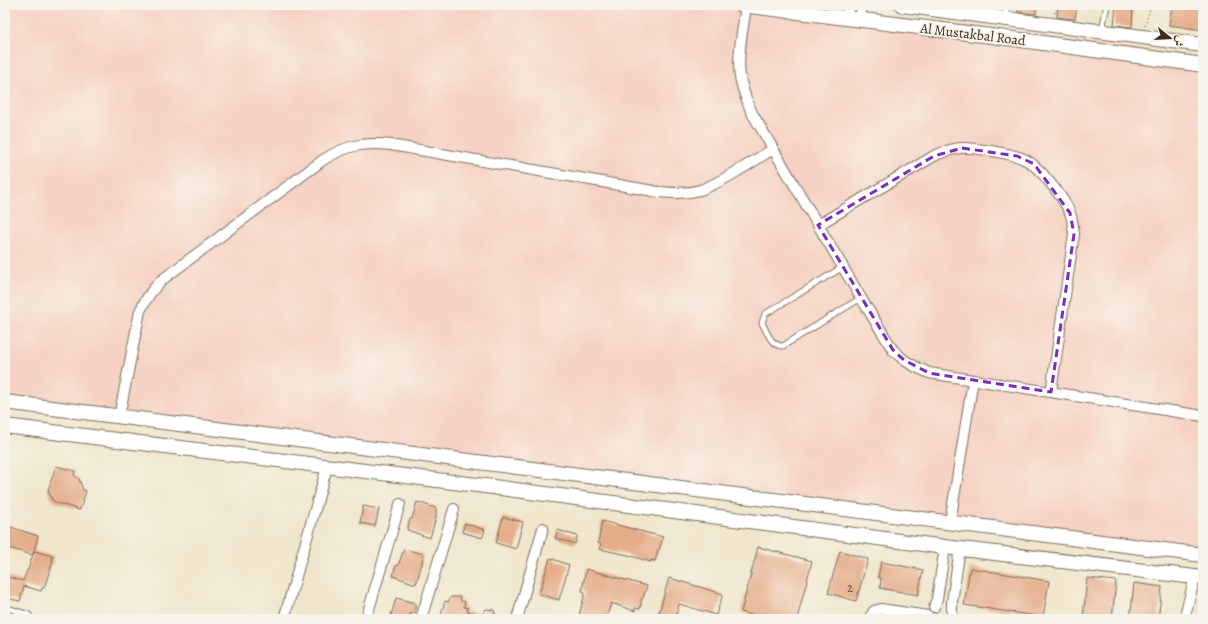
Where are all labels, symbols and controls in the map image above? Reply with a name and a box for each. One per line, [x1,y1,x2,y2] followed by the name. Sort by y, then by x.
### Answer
[918,18,1027,50] street label: Al Mustakbal Road
[1150,18,1190,58] north arrow
[1170,33,1188,49] text: ش
[847,580,853,596] house number: 2

